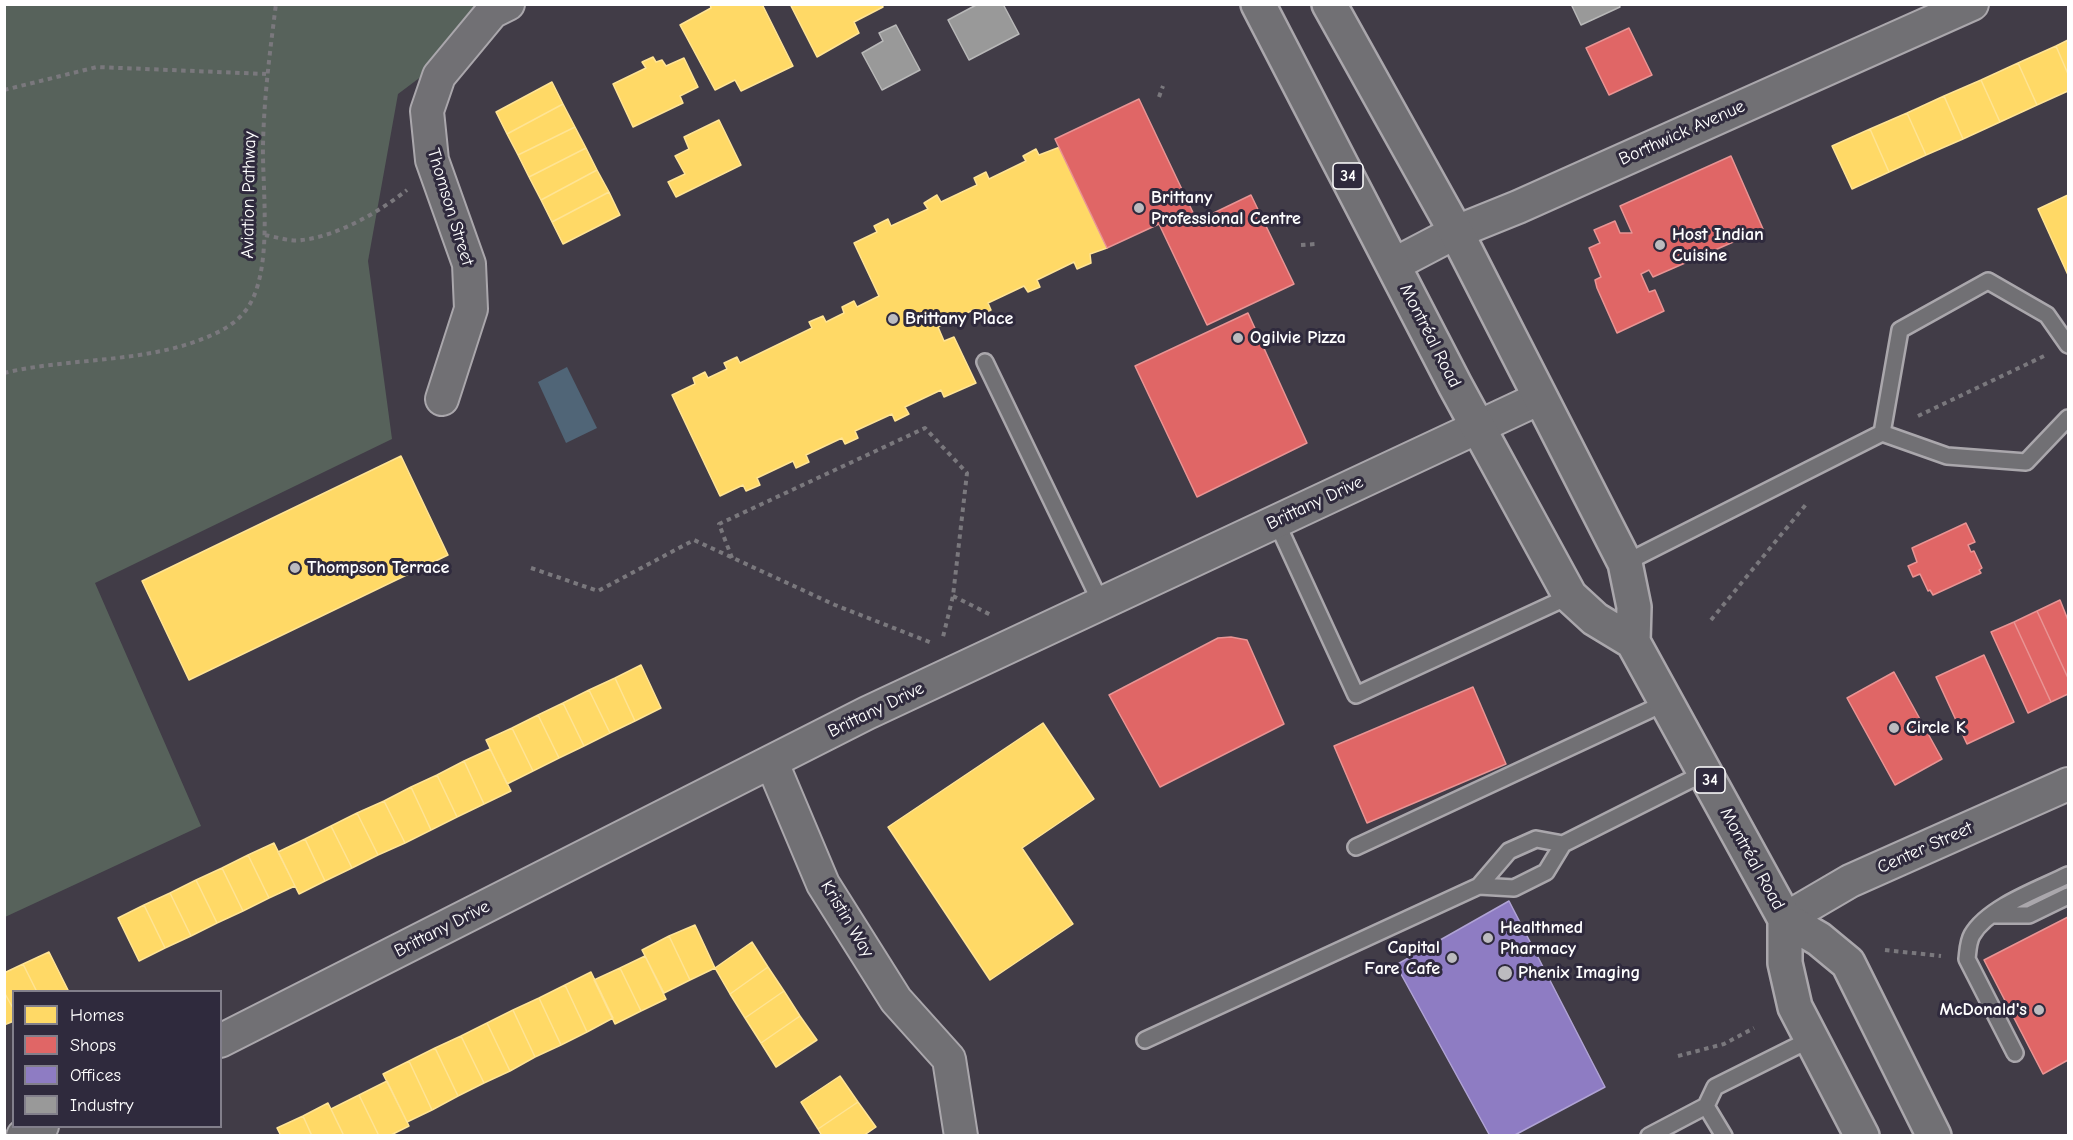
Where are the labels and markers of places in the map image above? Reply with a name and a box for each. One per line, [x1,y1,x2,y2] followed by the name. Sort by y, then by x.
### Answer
[1151,187,1301,230] place label: Brittany Professional Centre
[1132,201,1146,215] marker: Brittany Professional Centre
[1672,224,1764,266] place label: Host Indian Cuisine
[1653,238,1667,252] marker: Host Indian Cuisine
[905,308,1013,330] place label: Brittany Place
[886,312,900,326] marker: Brittany Place
[1250,327,1346,349] place label: Ogilvie Pizza
[1231,331,1245,345] marker: Ogilvie Pizza
[307,557,449,579] place label: Thompson Terrace
[288,561,302,575] marker: Thompson Terrace
[1906,717,1966,739] place label: Circle K
[1887,721,1901,735] marker: Circle K
[1500,917,1583,960] place label: Healthmed Pharmacy
[1481,931,1495,945] marker: Healthmed Pharmacy
[1364,937,1440,980] place label: Capital Fare Cafe
[1445,951,1459,965] marker: Capital Fare Cafe
[1518,962,1640,984] place label: Phenix Imaging
[1496,964,1514,982] marker: Phenix Imaging
[1940,999,2027,1021] place label: McDonald's
[2032,1003,2046,1017] marker: McDonald's

